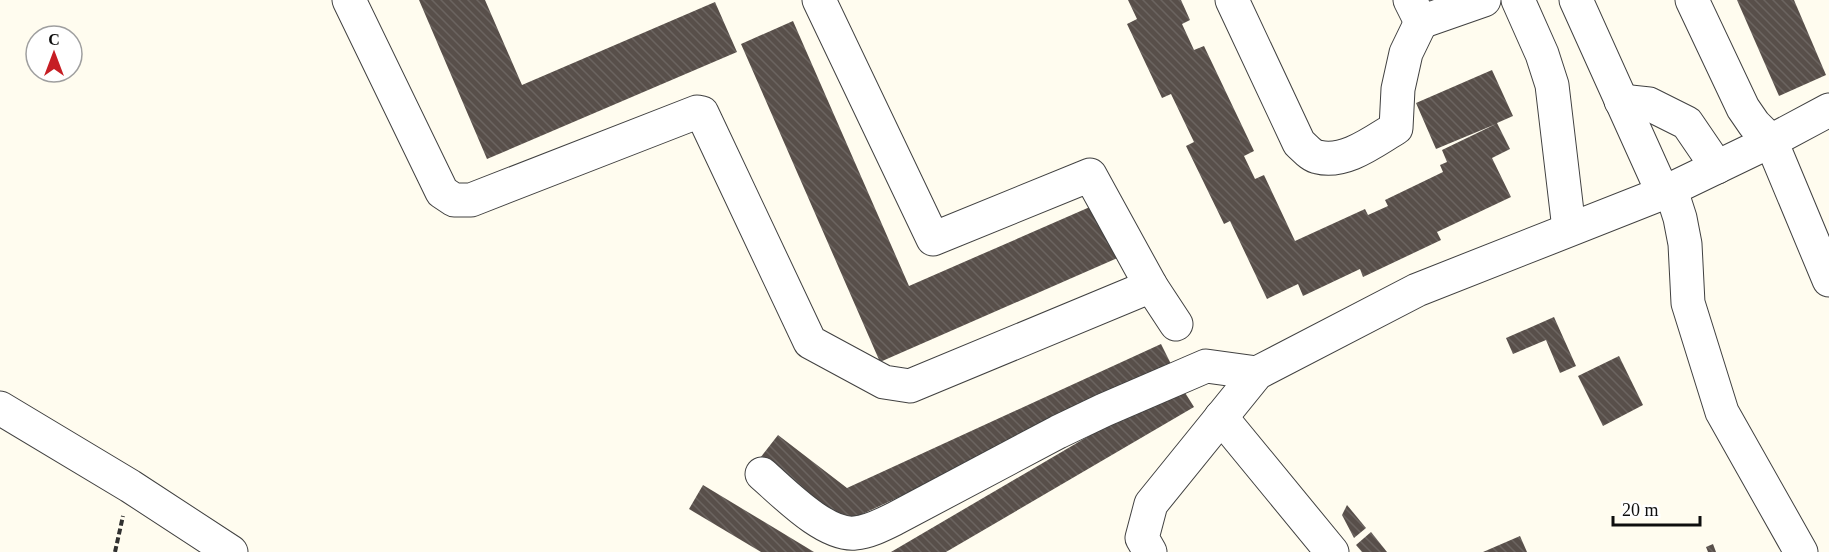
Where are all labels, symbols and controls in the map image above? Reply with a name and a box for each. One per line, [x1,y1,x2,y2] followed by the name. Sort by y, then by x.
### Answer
[24,24,84,84] north arrow
[48,31,60,48] text: С
[1613,489,1700,527] scale bar
[1622,500,1659,520] text: 20 m

